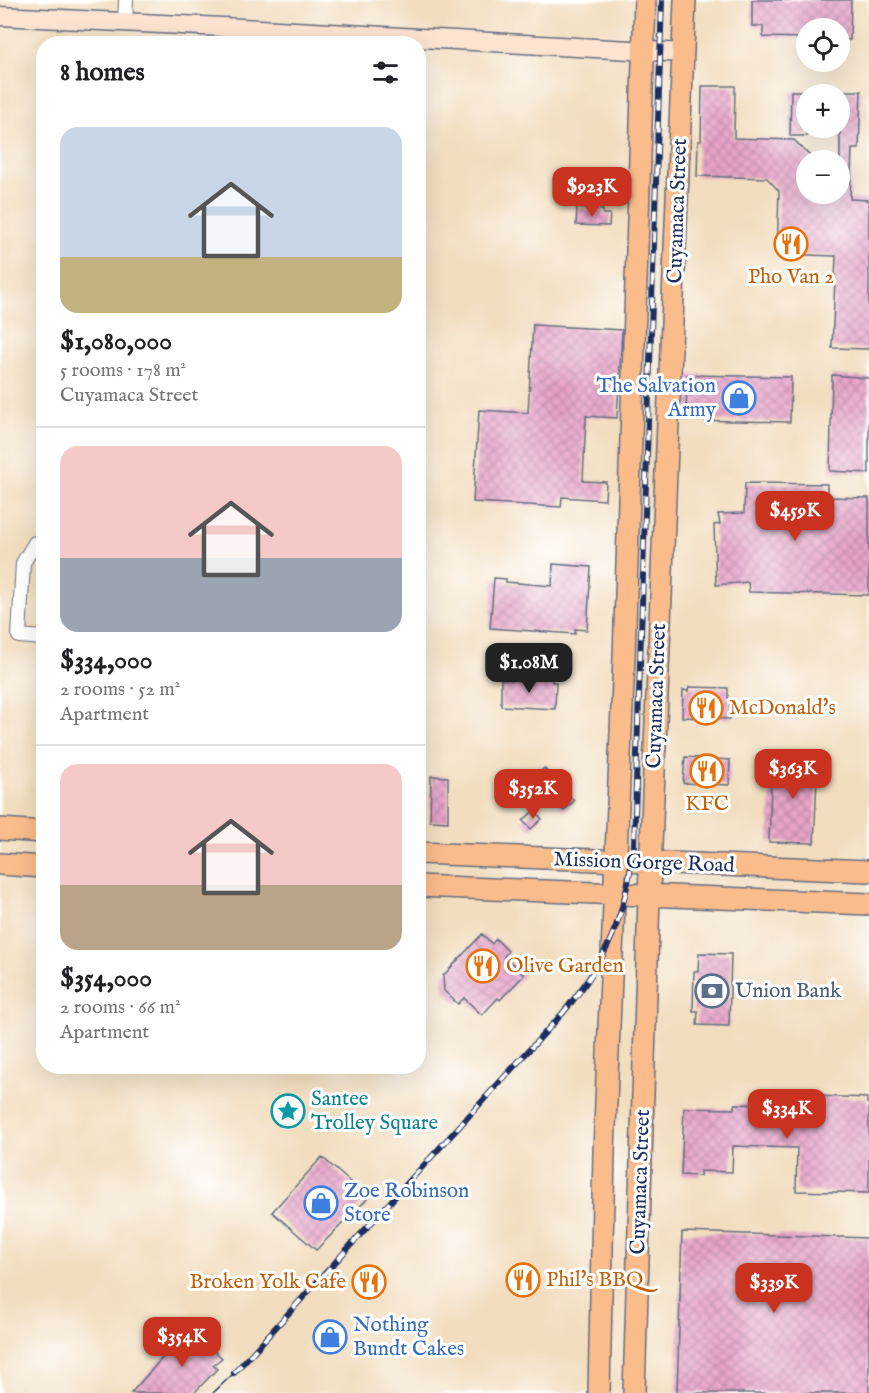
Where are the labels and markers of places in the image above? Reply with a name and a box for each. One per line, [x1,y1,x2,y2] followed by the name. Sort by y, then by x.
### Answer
[550,167,634,218] pin: $923K
[773,226,809,262] restaurant icon: Pho Van 2
[748,264,834,291] place label: Pho Van 2
[596,373,717,424] place label: The Salvation Army
[721,380,757,416] shop icon: The Salvation Army
[753,491,837,542] pin: $459K
[480,643,578,694] pin: $1.08M
[688,690,724,726] restaurant icon: McDonald's
[729,695,836,722] place label: McDonald's
[751,749,835,800] pin: $363K
[689,753,725,789] restaurant icon: KFC
[491,769,575,820] pin: $352K
[685,791,729,818] place label: KFC
[465,948,501,984] restaurant icon: Olive Garden
[506,953,624,980] place label: Olive Garden
[694,973,730,1009] bank icon: Union Bank
[735,978,842,1005] place label: Union Bank
[311,1086,438,1137] place label: Santee Trolley Square
[745,1089,829,1140] pin: $334K
[270,1093,306,1129] place icon: Santee Trolley Square
[344,1178,469,1229] place label: Zoe Robinson Store
[303,1185,339,1221] shop icon: Zoe Robinson Store
[505,1262,541,1298] restaurant icon: Phil's BBQ
[732,1263,816,1314] pin: $339K
[351,1264,387,1300] restaurant icon: Broken Yolk Cafe
[546,1267,658,1294] place label: Phil's BBQ
[190,1269,346,1296] place label: Broken Yolk Cafe
[353,1312,464,1363] place label: Nothing Bundt Cakes
[140,1317,224,1368] pin: $354K
[312,1319,348,1355] shop icon: Nothing Bundt Cakes

